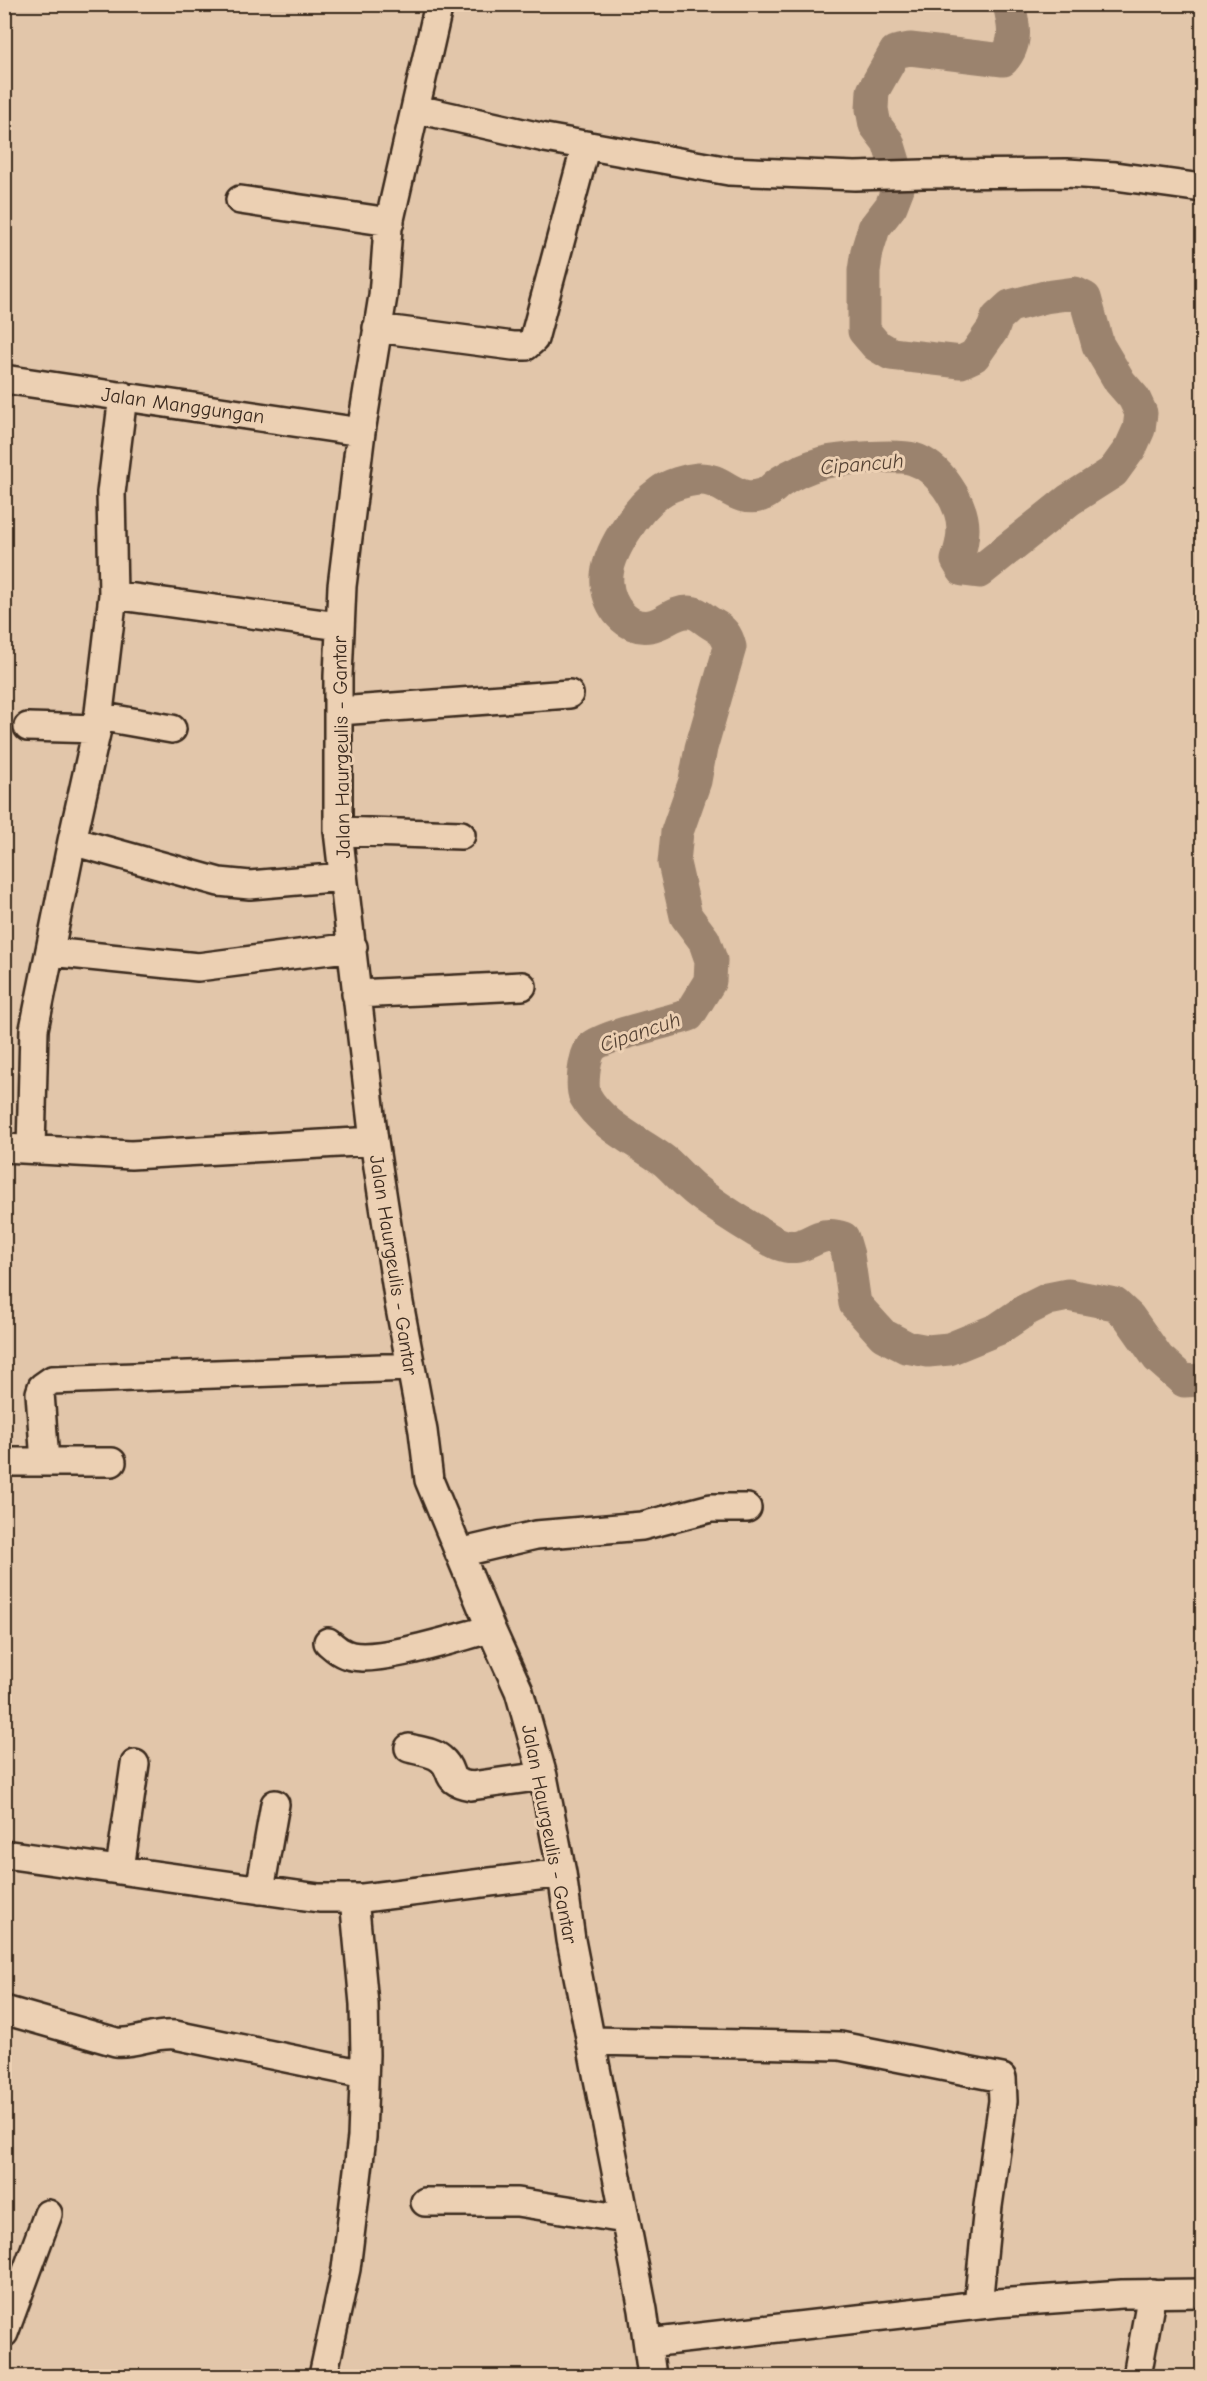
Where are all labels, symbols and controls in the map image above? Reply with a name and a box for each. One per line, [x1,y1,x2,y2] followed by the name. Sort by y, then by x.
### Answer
[100,383,266,428] street label: Jalan Manggungan
[819,448,905,480] water label: Cipancuh
[328,635,355,859] street label: Jalan Haurgeulis - Gantar
[596,1007,684,1057] water label: Cipancuh
[365,1153,422,1377] street label: Jalan Haurgeulis - Gantar
[517,1723,582,1946] street label: Jalan Haurgeulis - Gantar

